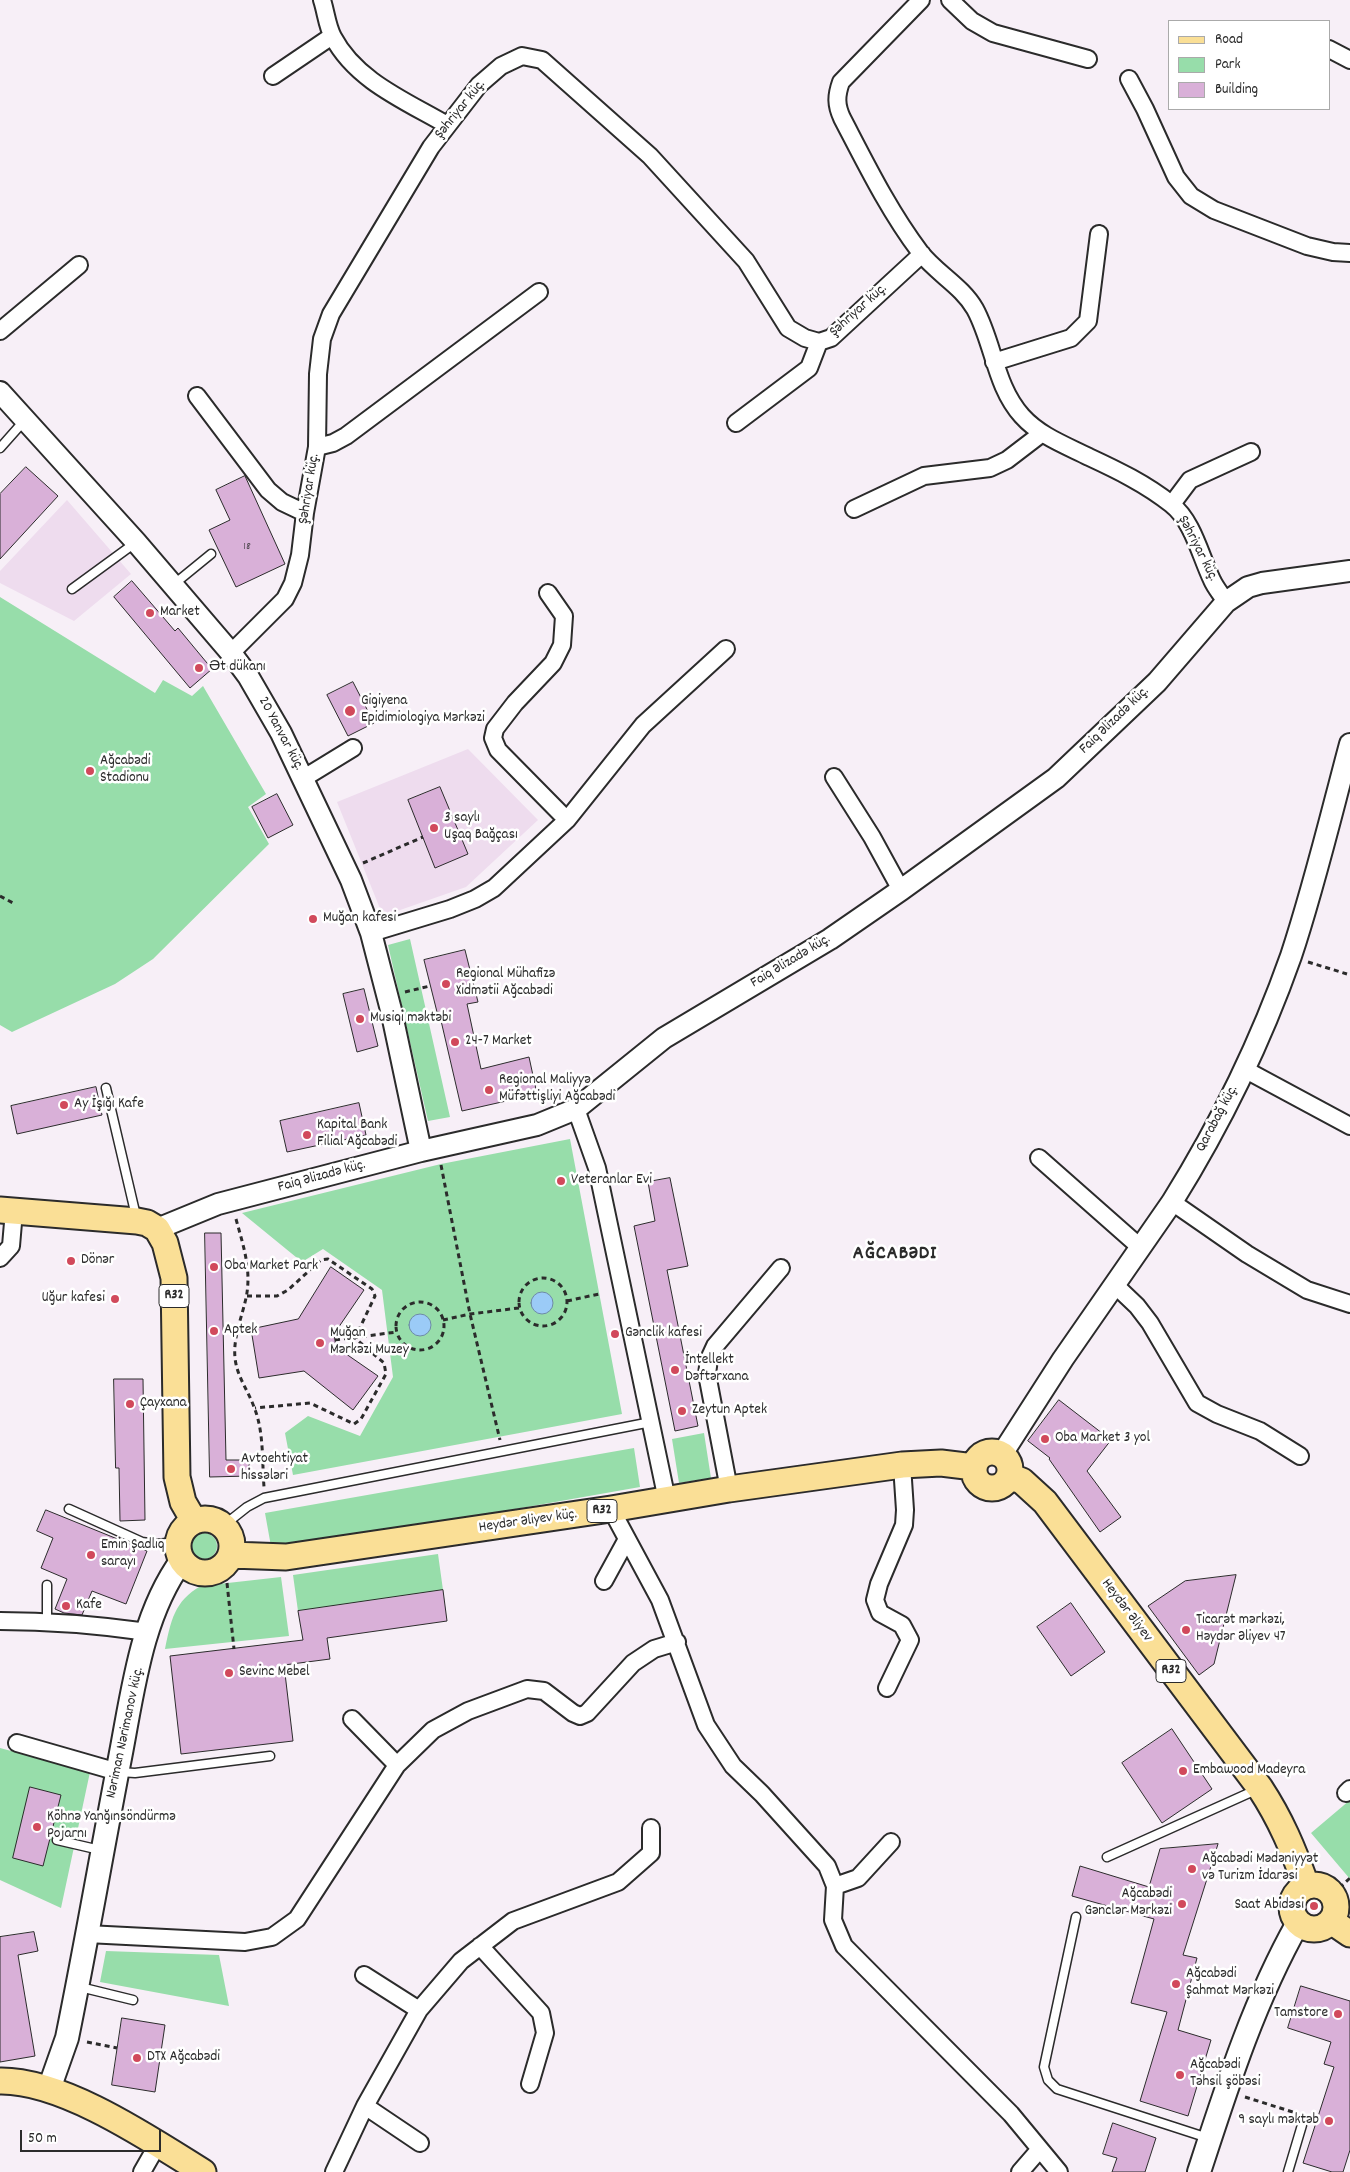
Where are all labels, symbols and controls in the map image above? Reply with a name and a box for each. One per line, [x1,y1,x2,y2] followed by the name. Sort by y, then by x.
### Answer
[1168,20,1330,110] legend
[1215,29,1243,51] text: Road
[1215,54,1241,76] text: Park
[432,77,490,143] street label: Şəhriyar küç.
[1215,79,1258,101] text: Building
[827,281,891,341] street label: Şəhriyar küç.
[296,453,324,525] street label: Şəhriyar küç.
[1173,513,1221,585] street label: Şəhriyar küç.
[243,540,251,554] house number: 18
[160,604,200,622] place label: Market
[144,607,156,619] marker: Market
[209,659,266,677] place label: Әt dükanı
[193,662,205,674] marker: Әt dükanı
[1076,683,1154,759] street label: Faiq Əlizadə küç.
[361,693,485,728] place label: Gigiyena Epidimiologiya Mərkəzi
[253,694,307,774] street label: 20 Yanvar küç.
[343,704,357,718] marker: Gigiyena Epidimiologiya Mərkəzi
[100,753,150,788] place label: Ağcabədi Stadionu
[84,765,96,777] marker: Ağcabədi Stadionu
[444,810,518,845] place label: 3 saylı Uşaq Bağçası
[428,822,440,834] marker: 3 saylı Uşaq Bağçası
[323,910,396,928] place label: Muğan kafesi
[307,913,319,925] marker: Muğan kafesi
[748,931,834,993] street label: Faiq Əlizadə küç.
[456,966,555,1001] place label: Regional Mühafizə Xidmətii Ağcabədi
[440,978,452,990] marker: Regional Mühafizə Xidmətii Ağcabədi
[370,1010,451,1028] place label: Musiqi məktəbi
[354,1013,366,1025] marker: Musiqi məktəbi
[465,1033,532,1051] place label: 24-7 Market
[449,1036,461,1048] marker: 24-7 Market
[499,1072,615,1107] place label: Regional Maliyyə Müfəttişliyi Ağcabədi
[1193,1083,1243,1155] street label: Qarabağ küç.
[483,1084,495,1096] marker: Regional Maliyyə Müfəttişliyi Ağcabədi
[74,1096,144,1114] place label: Ay İşığı Kafe
[58,1099,70,1111] marker: Ay İşığı Kafe
[317,1117,397,1152] place label: Kapital Bank Filial Ağcabədi
[301,1129,313,1141] marker: Kapital Bank Filial Ağcabədi
[276,1157,368,1197] street label: Faiq Əlizadə küç.
[571,1172,652,1190] place label: Veteranlar Evi
[555,1175,567,1187] marker: Veteranlar Evi
[852,1243,938,1267] district label: AĞCABƏDI
[81,1252,114,1270] place label: Dönər
[65,1255,77,1267] marker: Dönər
[224,1258,318,1276] place label: Oba Market Park
[208,1261,220,1273] marker: Oba Market Park
[159,1284,189,1308] road number: R32
[42,1290,105,1308] place label: Uğur kafesi
[109,1293,121,1305] marker: Uğur kafesi
[224,1322,257,1340] place label: Aptek
[208,1325,220,1337] marker: Aptek
[330,1325,409,1360] place label: Muğan Mərkəzi Muzey
[625,1325,702,1343] place label: Gənclik kafesi
[609,1328,621,1340] marker: Gənclik kafesi
[314,1337,326,1349] marker: Muğan Mərkəzi Muzey
[685,1352,748,1387] place label: İntellekt Dəftərxana
[669,1364,681,1376] marker: İntellekt Dəftərxana
[140,1395,187,1413] place label: Çayxana
[124,1398,136,1410] marker: Çayxana
[692,1402,767,1420] place label: Zeytun Aptek
[676,1405,688,1417] marker: Zeytun Aptek
[1055,1430,1150,1448] place label: Oba Market 3 yol
[1039,1433,1051,1445] marker: Oba Market 3 yol
[241,1451,308,1486] place label: Avtoehtiyat hissələri
[225,1463,237,1475] marker: Avtoehtiyat hissələri
[587,1500,617,1522] road number: R32
[478,1506,578,1538] street label: Heydər Əliyev küç.
[101,1537,164,1572] place label: Emin Şadlıq sarayı
[85,1549,97,1561] marker: Emin Şadlıq sarayı
[1096,1576,1156,1646] street label: Heydər Əliyev
[76,1597,102,1615] place label: Kafe
[60,1600,72,1612] marker: Kafe
[1196,1612,1286,1647] place label: Ticarət mərkəzi, Həydər Əliyev 47
[1180,1624,1192,1636] marker: Ticarət mərkəzi, Həydər Əliyev 47
[1156,1660,1186,1682] road number: R32
[239,1664,310,1682] place label: Sevinc Mebel
[103,1666,149,1800] street label: Nəriman Nərimanov küç.
[223,1667,235,1679] marker: Sevinc Mebel
[1193,1762,1305,1780] place label: Embawood Madeyra
[1177,1765,1189,1777] marker: Embawood Madeyra
[47,1809,176,1844] place label: Köhnə Yanğınsöndürmə Pojarnı
[31,1821,43,1833] marker: Köhnə Yanğınsöndürmə Pojarnı
[1202,1851,1318,1886] place label: Ağcabədi Mədəniyyət və Turizm İdarəsi
[1186,1863,1198,1875] marker: Ağcabədi Mədəniyyət və Turizm İdarəsi
[1084,1886,1172,1921] place label: Ağcabədi Gənclər Mərkəzi
[1234,1897,1304,1915] place label: Saat Abidəsi
[1176,1898,1188,1910] marker: Ağcabədi Gənclər Mərkəzi
[1308,1900,1320,1912] marker: Saat Abidəsi
[1186,1966,1274,2001] place label: Ağcabədi Şahmat Mərkəzi
[1170,1978,1182,1990] marker: Ağcabədi Şahmat Mərkəzi
[1274,2005,1328,2023] place label: Tamstore
[1332,2008,1344,2020] marker: Tamstore
[147,2049,220,2067] place label: DTX Ağcabədi
[131,2052,143,2064] marker: DTX Ağcabədi
[1190,2057,1260,2092] place label: Ağcabədi Təhsil şöbəsi
[1174,2069,1186,2081] marker: Ağcabədi Təhsil şöbəsi
[1238,2112,1319,2130] place label: 9 saylı məktəb
[1323,2115,1335,2127] marker: 9 saylı məktəb
[22,2120,164,2152] scale bar
[28,2128,57,2150] text: 50 m

